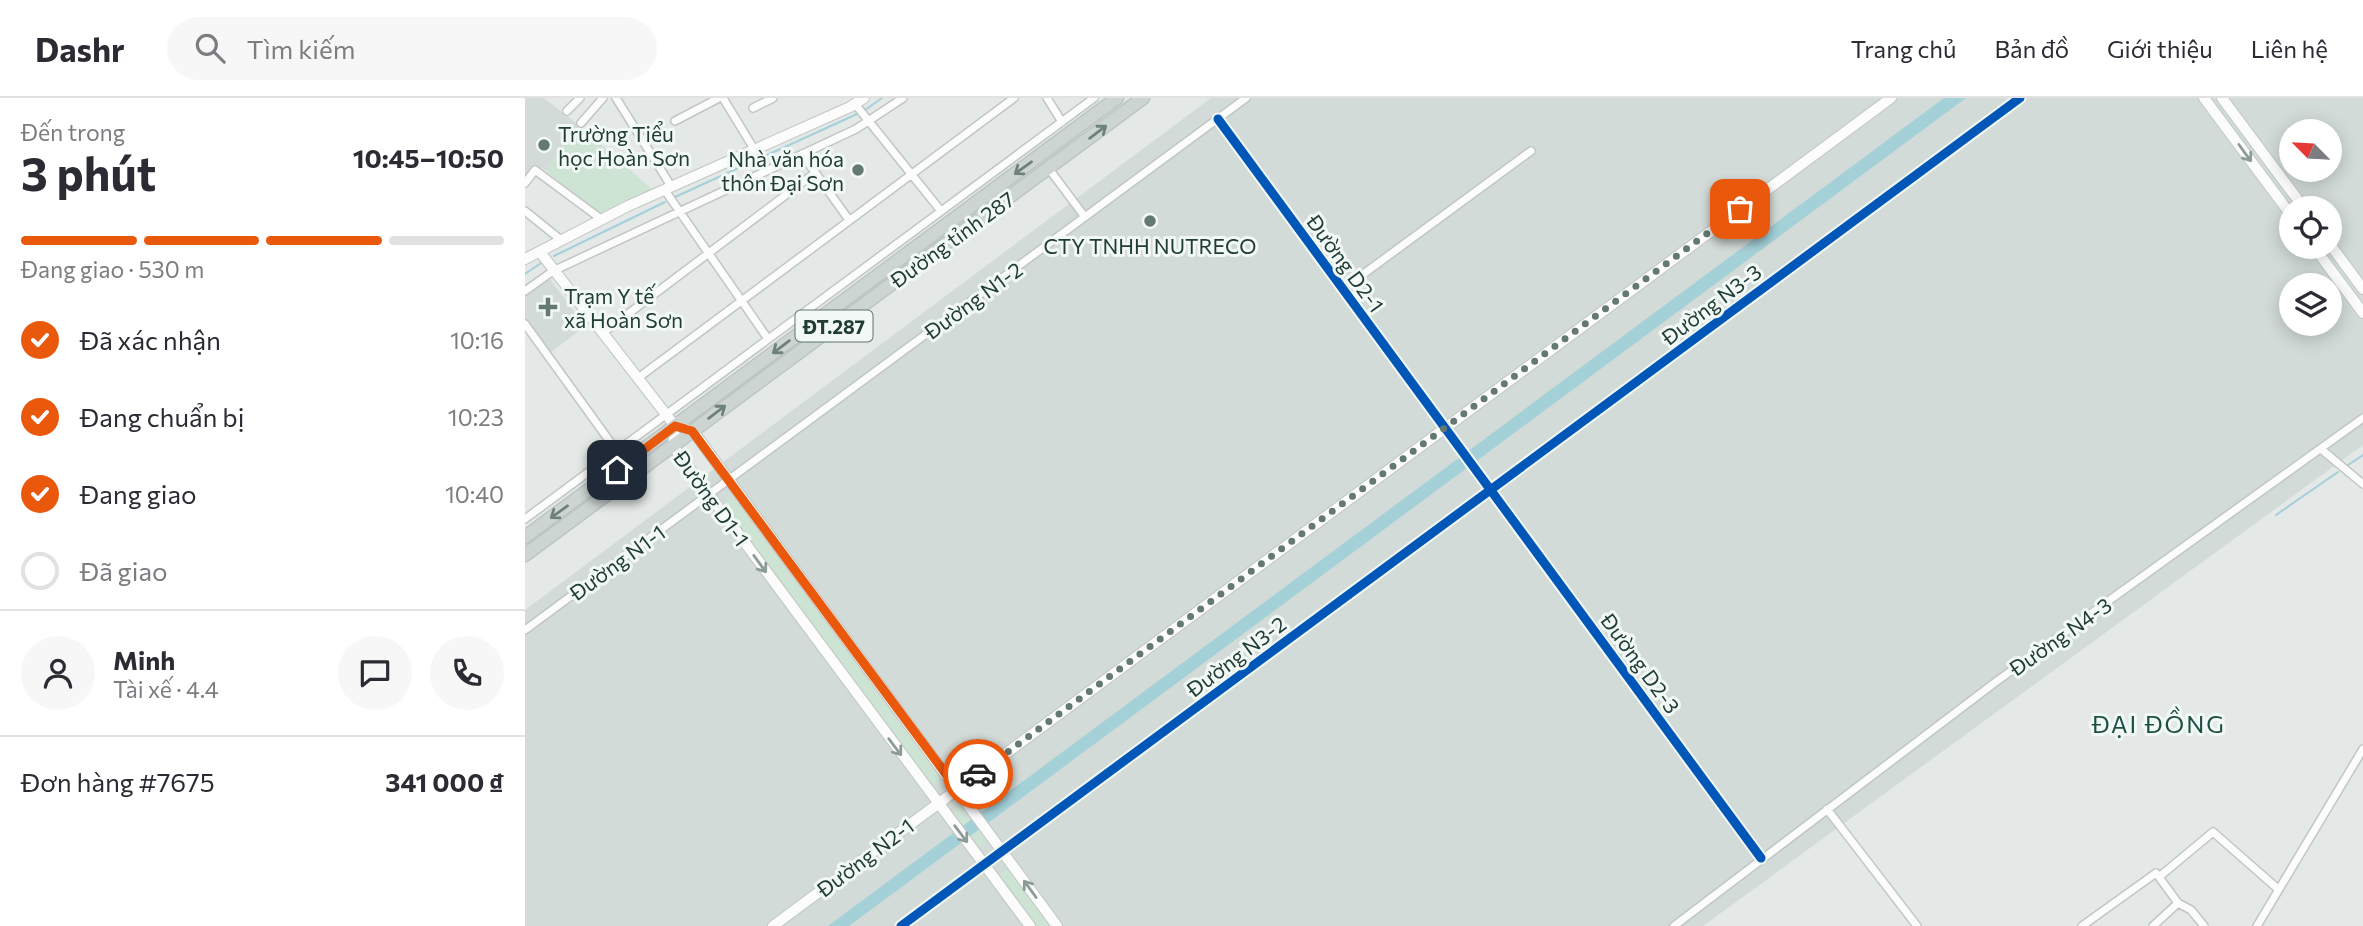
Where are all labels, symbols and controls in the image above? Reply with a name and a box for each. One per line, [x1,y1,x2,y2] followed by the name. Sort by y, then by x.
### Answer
[167,17,657,80] search box
[35,28,125,69] text: Dashr
[191,29,229,67] icon: search
[247,33,355,64] text: Tìm kiếm
[1851,34,1957,63] text: Trang chủ
[1995,34,2069,63] text: Bản đồ
[2107,34,2213,63] text: Giới thiệu
[2251,34,2328,63] text: Liên hệ
[21,118,125,146] text: Đến trong
[2279,119,2341,182] north arrow
[2279,119,2342,336] map controls
[558,121,690,170] place label: Trường Tiểu học Hoàn Sơn
[1088,125,1107,139] one-way arrow
[536,137,552,153] marker: Trường Tiểu học Hoàn Sơn
[353,142,504,173] text: 10:45–10:50
[2238,143,2252,162] one-way arrow
[21,144,156,200] text: 3 phút
[721,146,844,195] place label: Nhà văn hóa thôn Đại Sơn
[1014,161,1033,175] one-way arrow
[850,162,866,178] marker: Nhà văn hóa thôn Đại Sơn
[1710,179,1770,239] pin
[884,186,1019,293] street label: Đường tỉnh 287
[1721,190,1759,228] icon: bag
[2279,196,2342,259] button: locate
[1302,209,1390,317] street label: Đường D2-1
[1142,213,1158,229] marker: CTY TNHH NUTRECO
[1043,233,1257,258] place label: CTY TNHH NUTRECO
[21,255,204,283] text: Đang giao · 530 m
[918,256,1027,344] street label: Đường N1-2
[1655,258,1766,350] street label: Đường N3-3
[2279,273,2342,336] button: layers
[564,283,683,332] place label: Trạm Y tế xã Hoàn Sơn
[538,297,558,317] marker: Trạm Y tế xã Hoàn Sơn
[795,310,873,342] road number: ĐT.287
[21,321,59,359] icon: check
[80,324,221,355] text: Đã xác nhận
[450,326,504,354] text: 10:16
[773,340,791,355] one-way arrow
[21,398,59,436] icon: check
[80,401,244,432] text: Đang chuẩn bị
[448,403,504,431] text: 10:23
[708,405,726,420] one-way arrow
[587,440,647,500] pin
[668,445,755,551] street label: Đường D1-1
[598,451,636,489] icon: home
[21,475,59,513] icon: check
[80,478,197,509] text: Đang giao
[445,480,504,508] text: 10:40
[550,505,569,519] one-way arrow
[563,519,670,606] street label: Đường N1-1
[752,554,767,573] one-way arrow
[80,555,168,586] text: Đã giao
[2003,592,2116,681] street label: Đường N4-3
[1596,607,1686,718] street label: Đường D2-3
[1181,611,1291,702] street label: Đường N3-2
[21,636,95,710] button: person
[338,636,412,710] button: chat
[430,636,504,710] button: phone
[113,644,175,675] text: Minh
[113,675,219,703] text: Tài xế · 4.4
[2091,706,2226,738] district label: ĐẠI ĐỒNG
[888,737,903,755] one-way arrow
[943,739,1013,809] courier
[959,755,997,793] icon: car
[21,766,215,797] text: Đơn hàng #7675
[385,766,504,797] text: 341 000 ₫
[811,812,918,902] street label: Đường N2-1
[953,825,968,843] one-way arrow
[1023,880,1037,899] one-way arrow

